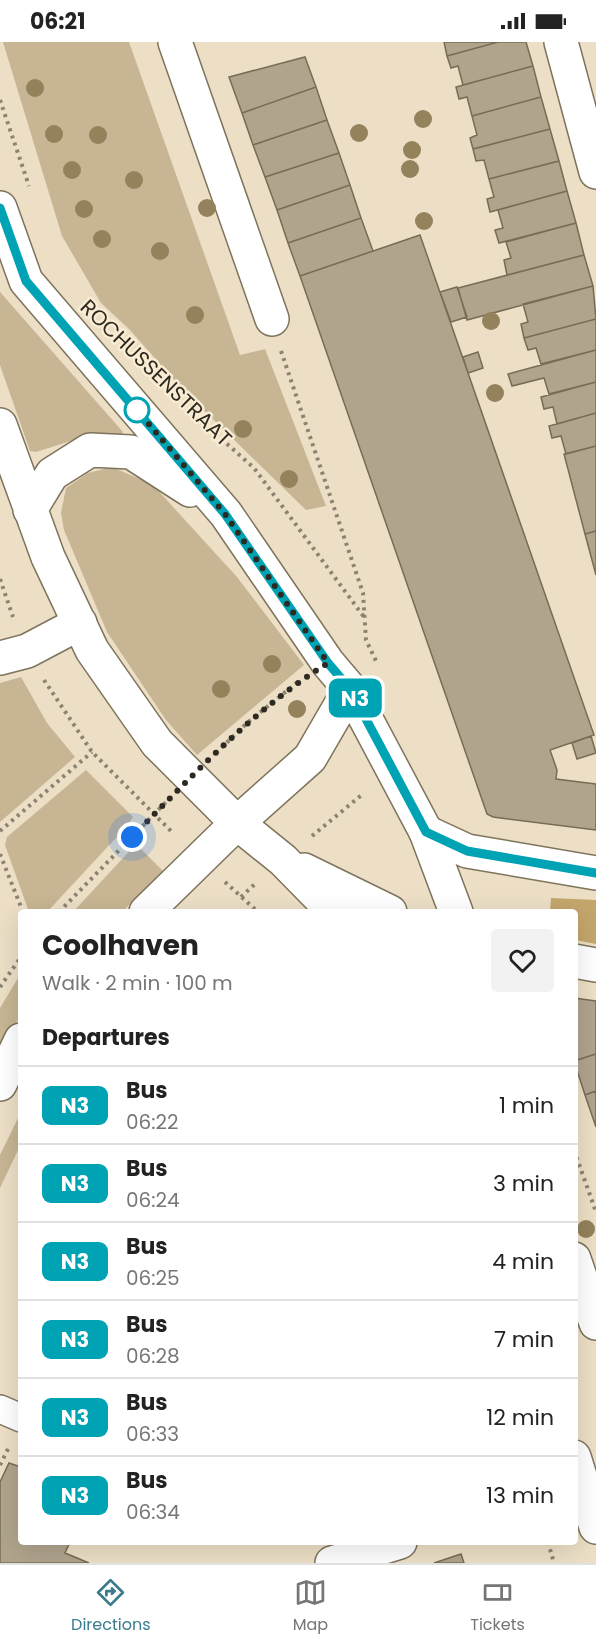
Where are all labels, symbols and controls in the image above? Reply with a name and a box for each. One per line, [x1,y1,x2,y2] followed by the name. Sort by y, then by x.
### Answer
[30,6,85,37] text: 06:21
[74,293,239,453] street label: ROCHUSSENSTRAAT
[124,397,150,423] unlabelled marker
[328,678,382,718] line badge: N3
[341,684,369,713] text: N3
[117,822,147,852] your location
[42,926,199,965] text: Coolhaven
[491,929,554,992] button: heart
[42,969,233,997] text: Walk · 2 min · 100 m
[42,1022,170,1053] text: Departures
[126,1075,168,1106] text: Bus
[499,1090,554,1121] text: 1 min
[61,1091,89,1120] text: N3
[126,1108,179,1136] text: 06:22
[126,1153,168,1184] text: Bus
[493,1168,554,1199] text: 3 min
[61,1169,89,1198] text: N3
[126,1186,180,1214] text: 06:24
[126,1231,168,1262] text: Bus
[492,1246,554,1277] text: 4 min
[61,1247,89,1276] text: N3
[126,1264,180,1292] text: 06:25
[126,1309,168,1340] text: Bus
[494,1324,554,1355] text: 7 min
[61,1325,89,1354] text: N3
[126,1342,180,1370] text: 06:28
[126,1387,168,1418] text: Bus
[486,1402,554,1433] text: 12 min
[61,1403,89,1432] text: N3
[126,1420,179,1448] text: 06:33
[126,1465,168,1496] text: Bus
[486,1480,554,1511] text: 13 min
[61,1481,89,1510] text: N3
[126,1498,180,1526] text: 06:34
[71,1576,151,1637] tab: Directions
[293,1576,328,1637] tab: Map
[470,1576,525,1637] tab: Tickets

